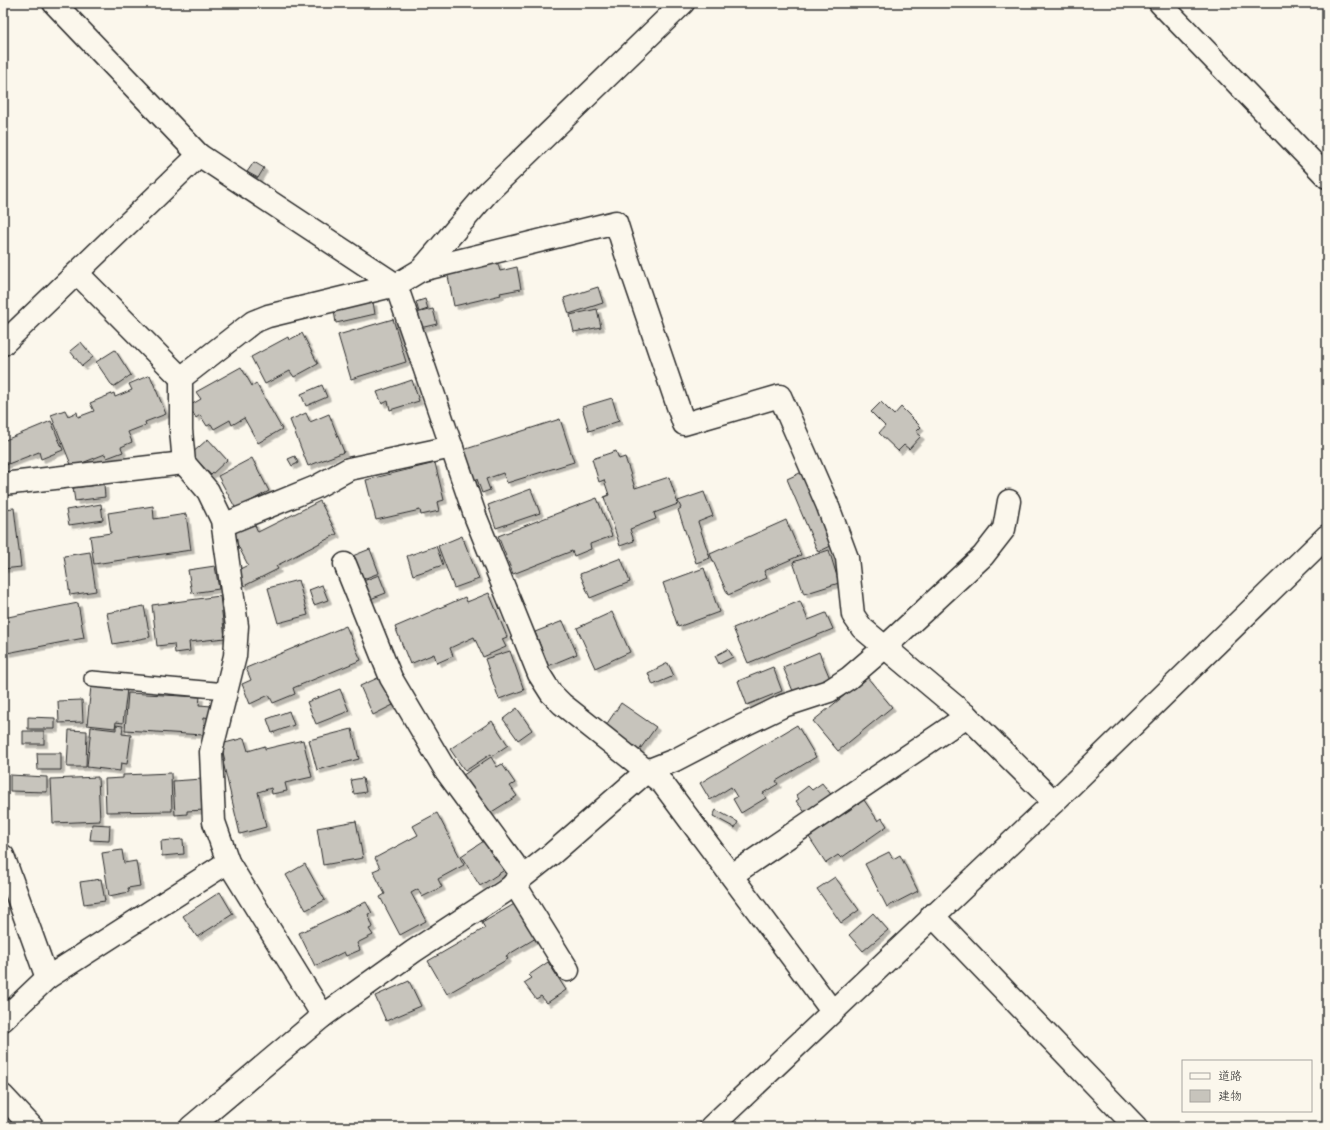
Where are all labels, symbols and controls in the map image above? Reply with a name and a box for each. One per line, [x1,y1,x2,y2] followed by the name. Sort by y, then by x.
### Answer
[1182,1060,1312,1112] legend
[1218,1068,1242,1085] text: 道路
[1218,1088,1242,1105] text: 建物

